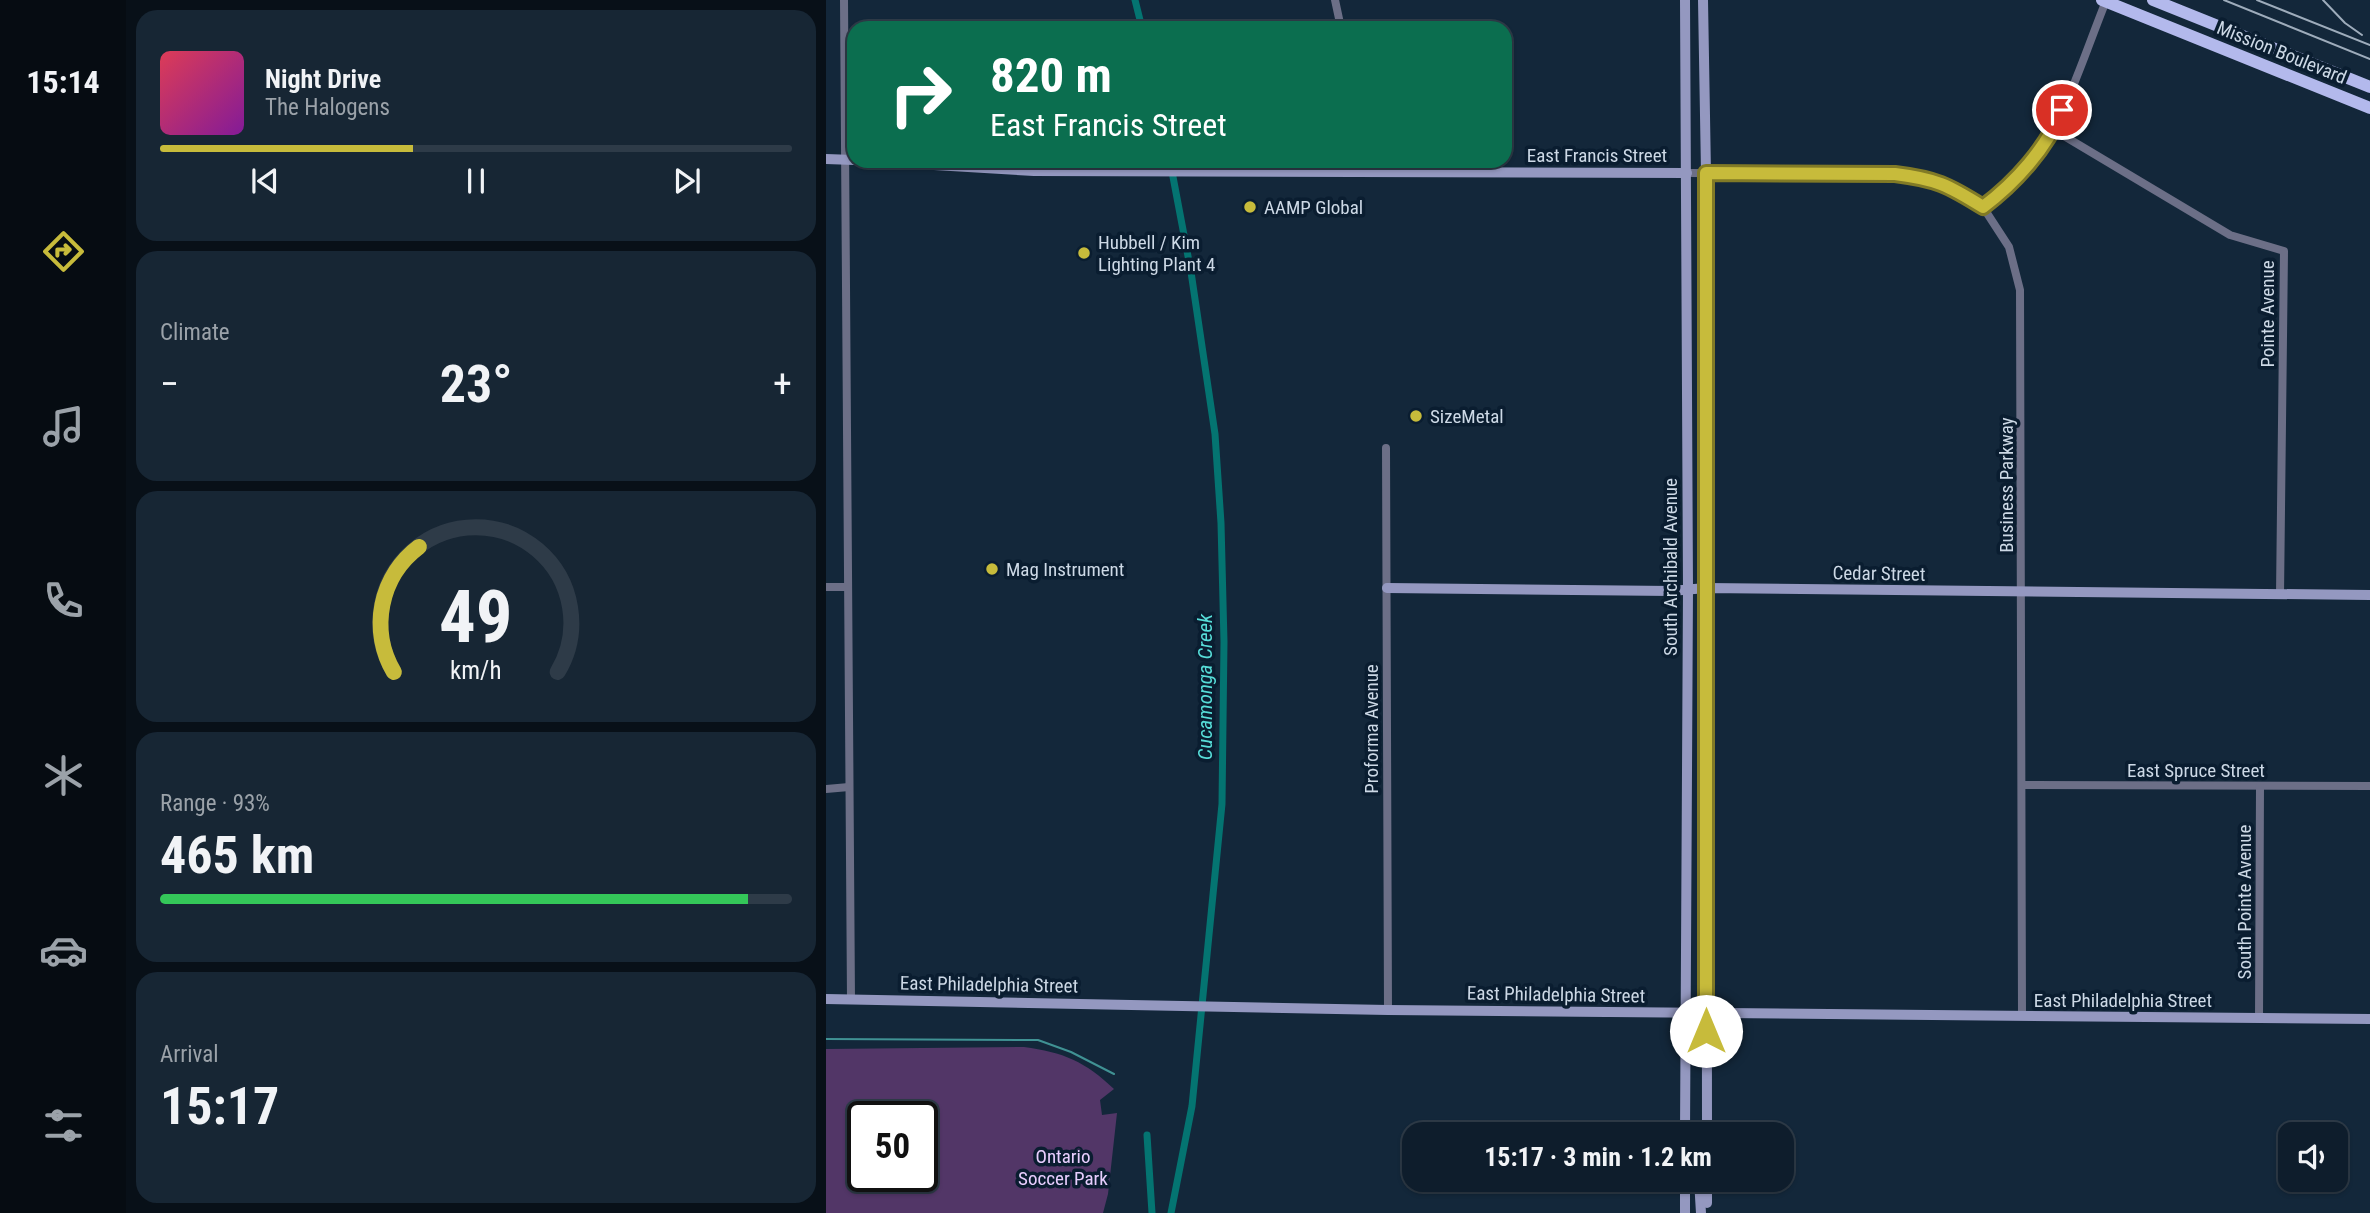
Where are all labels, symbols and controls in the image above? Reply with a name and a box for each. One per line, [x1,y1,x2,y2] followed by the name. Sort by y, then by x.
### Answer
[2214,16,2350,89] street label: Mission Boulevard
[990,47,1112,104] text: 820 m
[875,49,966,140] icon: right
[26,63,100,101] text: 15:14
[265,64,381,94] text: Night Drive
[2032,80,2092,140] pin
[2043,91,2081,129] icon: arrive
[265,94,390,121] text: The Halogens
[990,106,1227,144] text: East Francis Street
[1527,144,1667,167] street label: East Francis Street
[246,162,284,200] icon: previous
[457,162,495,200] icon: pause
[668,162,706,200] icon: next
[1264,196,1363,219] place label: AAMP Global
[1242,199,1258,215] marker: AAMP Global
[39,227,88,276] icon: directions
[1098,231,1215,276] place label: Hubbell / Kim Lighting Plant 4
[1076,245,1092,261] marker: Hubbell / Kim Lighting Plant 4
[2256,260,2279,368] street label: Pointe Avenue
[160,319,230,346] text: Climate
[440,354,512,415] text: 23°
[160,362,179,406] text: −
[773,362,792,406] text: +
[39,402,88,451] icon: music
[1430,405,1504,428] place label: SizeMetal
[1408,408,1424,424] marker: SizeMetal
[1995,417,2018,553] street label: Business Parkway
[1659,478,1682,656] street label: South Archibald Avenue
[1006,558,1124,581] place label: Mag Instrument
[984,561,1000,577] marker: Mag Instrument
[1832,561,1926,586] street label: Cedar Street
[439,575,513,661] text: 49
[39,576,88,625] icon: phone
[1193,613,1217,760] water label: Cucamonga Creek
[450,656,502,685] text: km/h
[1360,664,1383,794] street label: Proforma Avenue
[39,751,88,800] icon: climate
[2127,759,2265,782] street label: East Spruce Street
[160,790,270,817] text: Range · 93%
[2233,824,2256,979] street label: South Pointe Avenue
[160,825,314,886] text: 465 km
[39,926,88,975] icon: car
[900,971,1078,998] street label: East Philadelphia Street
[1467,981,1645,1008] street label: East Philadelphia Street
[2034,989,2212,1012] street label: East Philadelphia Street
[1669,994,1743,1068] position arrow
[160,1041,219,1068] text: Arrival
[160,1076,279,1137] text: 15:17
[39,1101,88,1150] icon: filters
[847,1101,938,1192] speed limit sign: 50
[2278,1122,2348,1192] map controls
[2278,1122,2348,1192] button: sound
[1484,1142,1712,1172] text: 15:17 · 3 min · 1.2 km
[1018,1145,1108,1190] park label: Ontario Soccer Park

